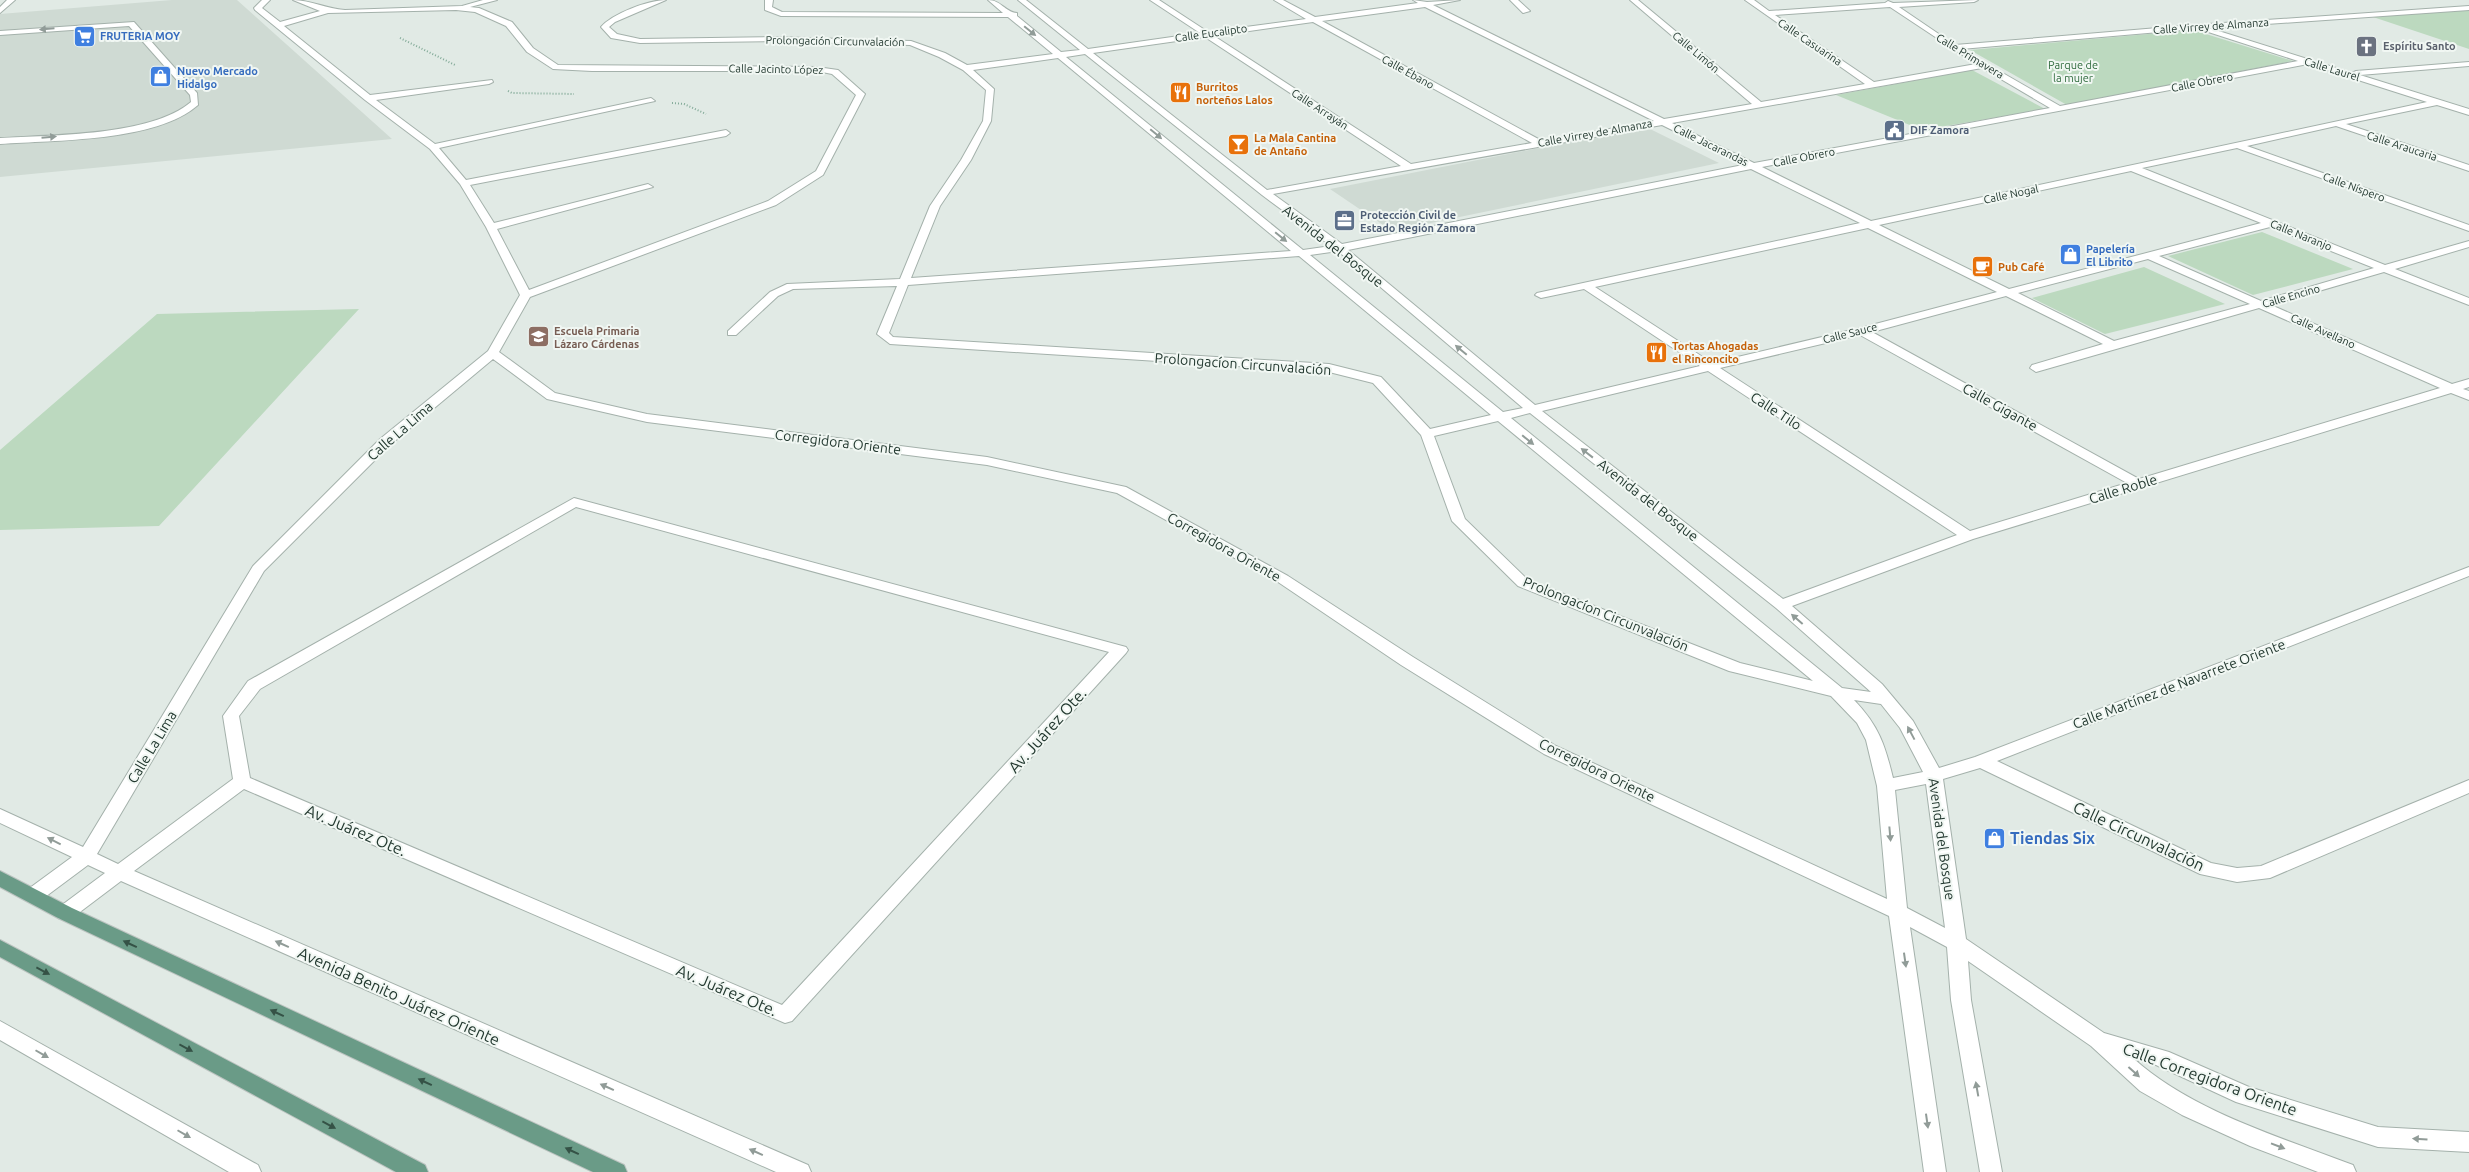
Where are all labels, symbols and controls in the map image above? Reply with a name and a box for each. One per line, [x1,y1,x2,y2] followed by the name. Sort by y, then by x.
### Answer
[1776,16,1844,68] street label: Calle Casuarina
[2153,16,2269,36] street label: Calle Virrey de Almanza
[1174,22,1248,44] street label: Calle Eucalipto
[72,24,96,48] supermarket icon: FRUTERIA MOY
[1023,25,1036,36] one-way arrow
[39,26,55,34] one-way arrow
[1670,29,1722,75] street label: Calle Limón
[100,30,180,42] place label: FRUTERIA MOY
[1934,31,2006,81] street label: Calle Primavera
[765,34,905,48] street label: Prolongación Circunvalación
[2355,34,2379,58] church icon: Espíritu Santo
[2383,40,2456,52] place label: Espíritu Santo
[1380,52,1437,91] street label: Calle Ébano
[2303,55,2361,83] street label: Calle Laurel
[2048,59,2098,84] park label: Parque de la mujer
[729,62,823,76] street label: Calle Jacinto López
[149,65,173,89] shop icon: Nuevo Mercado Hidalgo
[177,65,258,90] place label: Nuevo Mercado Hidalgo
[2170,70,2234,94] street label: Calle Obrero
[1168,81,1192,105] restaurant icon: Burritos norteños Lalos
[1196,81,1273,106] place label: Burritos norteños Lalos
[1289,86,1351,132] street label: Calle Arrayán
[1537,117,1653,149] street label: Calle Virrey de Almanza
[1882,118,1906,142] public building icon: DIF Zamora
[1672,122,1750,168] street label: Calle Jacarandas
[1910,124,1969,136] place label: DIF Zamora
[1149,128,1162,139] one-way arrow
[2365,129,2439,163] street label: Calle Araucaria
[1226,132,1250,156] bar icon: La Mala Cantina de Antaño
[1254,132,1336,157] place label: La Mala Cantina de Antaño
[41,133,57,141] one-way arrow
[1772,145,1836,169] street label: Calle Obrero
[2321,170,2387,204] street label: Calle Níspero
[1982,182,2040,206] street label: Calle Nogal
[1279,202,1387,290] street label: Avenida del Bosque
[1332,209,1356,233] office icon: Protección Civil de Estado Región Zamora
[1360,209,1476,234] place label: Protección Civil de Estado Región Zamora
[2268,217,2334,253] street label: Calle Naranjo
[1274,231,1287,242] one-way arrow
[2058,243,2082,267] shop icon: Papelería El Librito
[2086,243,2135,268] place label: Papelería El Librito
[1970,255,1994,279] cafe icon: Pub Café
[1998,261,2044,273] place label: Pub Café
[2261,282,2321,310] street label: Calle Encino
[2289,311,2357,351] street label: Calle Avellano
[1822,320,1878,346] street label: Calle Sauce
[526,325,550,349] school or university icon: Escuela Primaria Lázaro Cárdenas
[554,325,640,350] place label: Escuela Primaria Lázaro Cárdenas
[1644,340,1668,364] restaurant icon: Tortas Ahogadas el Rinconcito
[1672,340,1758,365] place label: Tortas Ahogadas el Rinconcito
[1455,344,1468,355] one-way arrow
[1154,350,1332,378] street label: Prolongacíon Circunvalación
[1960,380,2040,434] street label: Calle Gigante
[1748,389,1804,433] street label: Calle Tilo
[364,398,436,464] street label: Calle La Lima
[774,426,902,458] street label: Corregidora Oriente
[1521,435,1534,446] one-way arrow
[1581,447,1594,458] one-way arrow
[1594,456,1702,544] street label: Avenida del Bosque
[2087,471,2159,507] street label: Calle Roble
[1165,509,1283,585] street label: Corregidora Oriente
[1521,573,1691,655] street label: Prolongacíon Circunvalación
[1790,613,1803,624] one-way arrow
[2070,636,2288,732] street label: Calle Martínez de Navarrete Oriente
[1004,684,1090,776] street label: Av. Juárez Ote.
[124,708,180,786] street label: Calle La Lima
[1907,726,1915,740] one-way arrow
[1536,735,1658,805] street label: Corregidora Oriente
[1925,777,1959,901] street label: Avenida del Bosque
[2071,798,2207,874] street label: Calle Circunvalación
[303,801,409,859] street label: Av. Juárez Ote.
[1982,826,2006,850] shop icon: Tiendas Six
[1887,827,1895,843] one-way arrow
[2010,829,2095,847] place label: Tiendas Six
[47,837,61,845] one-way arrow
[123,939,138,948] one-way arrow
[275,939,289,947] one-way arrow
[295,943,503,1049] street label: Avenida Benito Juárez Oriente
[1901,952,1909,968] one-way arrow
[674,961,780,1019] street label: Av. Juárez Ote.
[36,967,50,975] one-way arrow
[270,1009,285,1017] one-way arrow
[2120,1039,2300,1119] street label: Calle Corregidora Oriente
[179,1044,193,1052] one-way arrow
[36,1049,49,1058] one-way arrow
[2128,1067,2141,1078] one-way arrow
[417,1078,432,1086] one-way arrow
[1972,1081,1980,1097] one-way arrow
[600,1082,614,1090] one-way arrow
[1924,1113,1932,1129] one-way arrow
[322,1121,337,1129] one-way arrow
[176,1130,191,1138] one-way arrow
[2412,1134,2428,1142] one-way arrow
[2271,1143,2285,1151] one-way arrow
[564,1147,579,1156] one-way arrow
[749,1148,763,1156] one-way arrow

